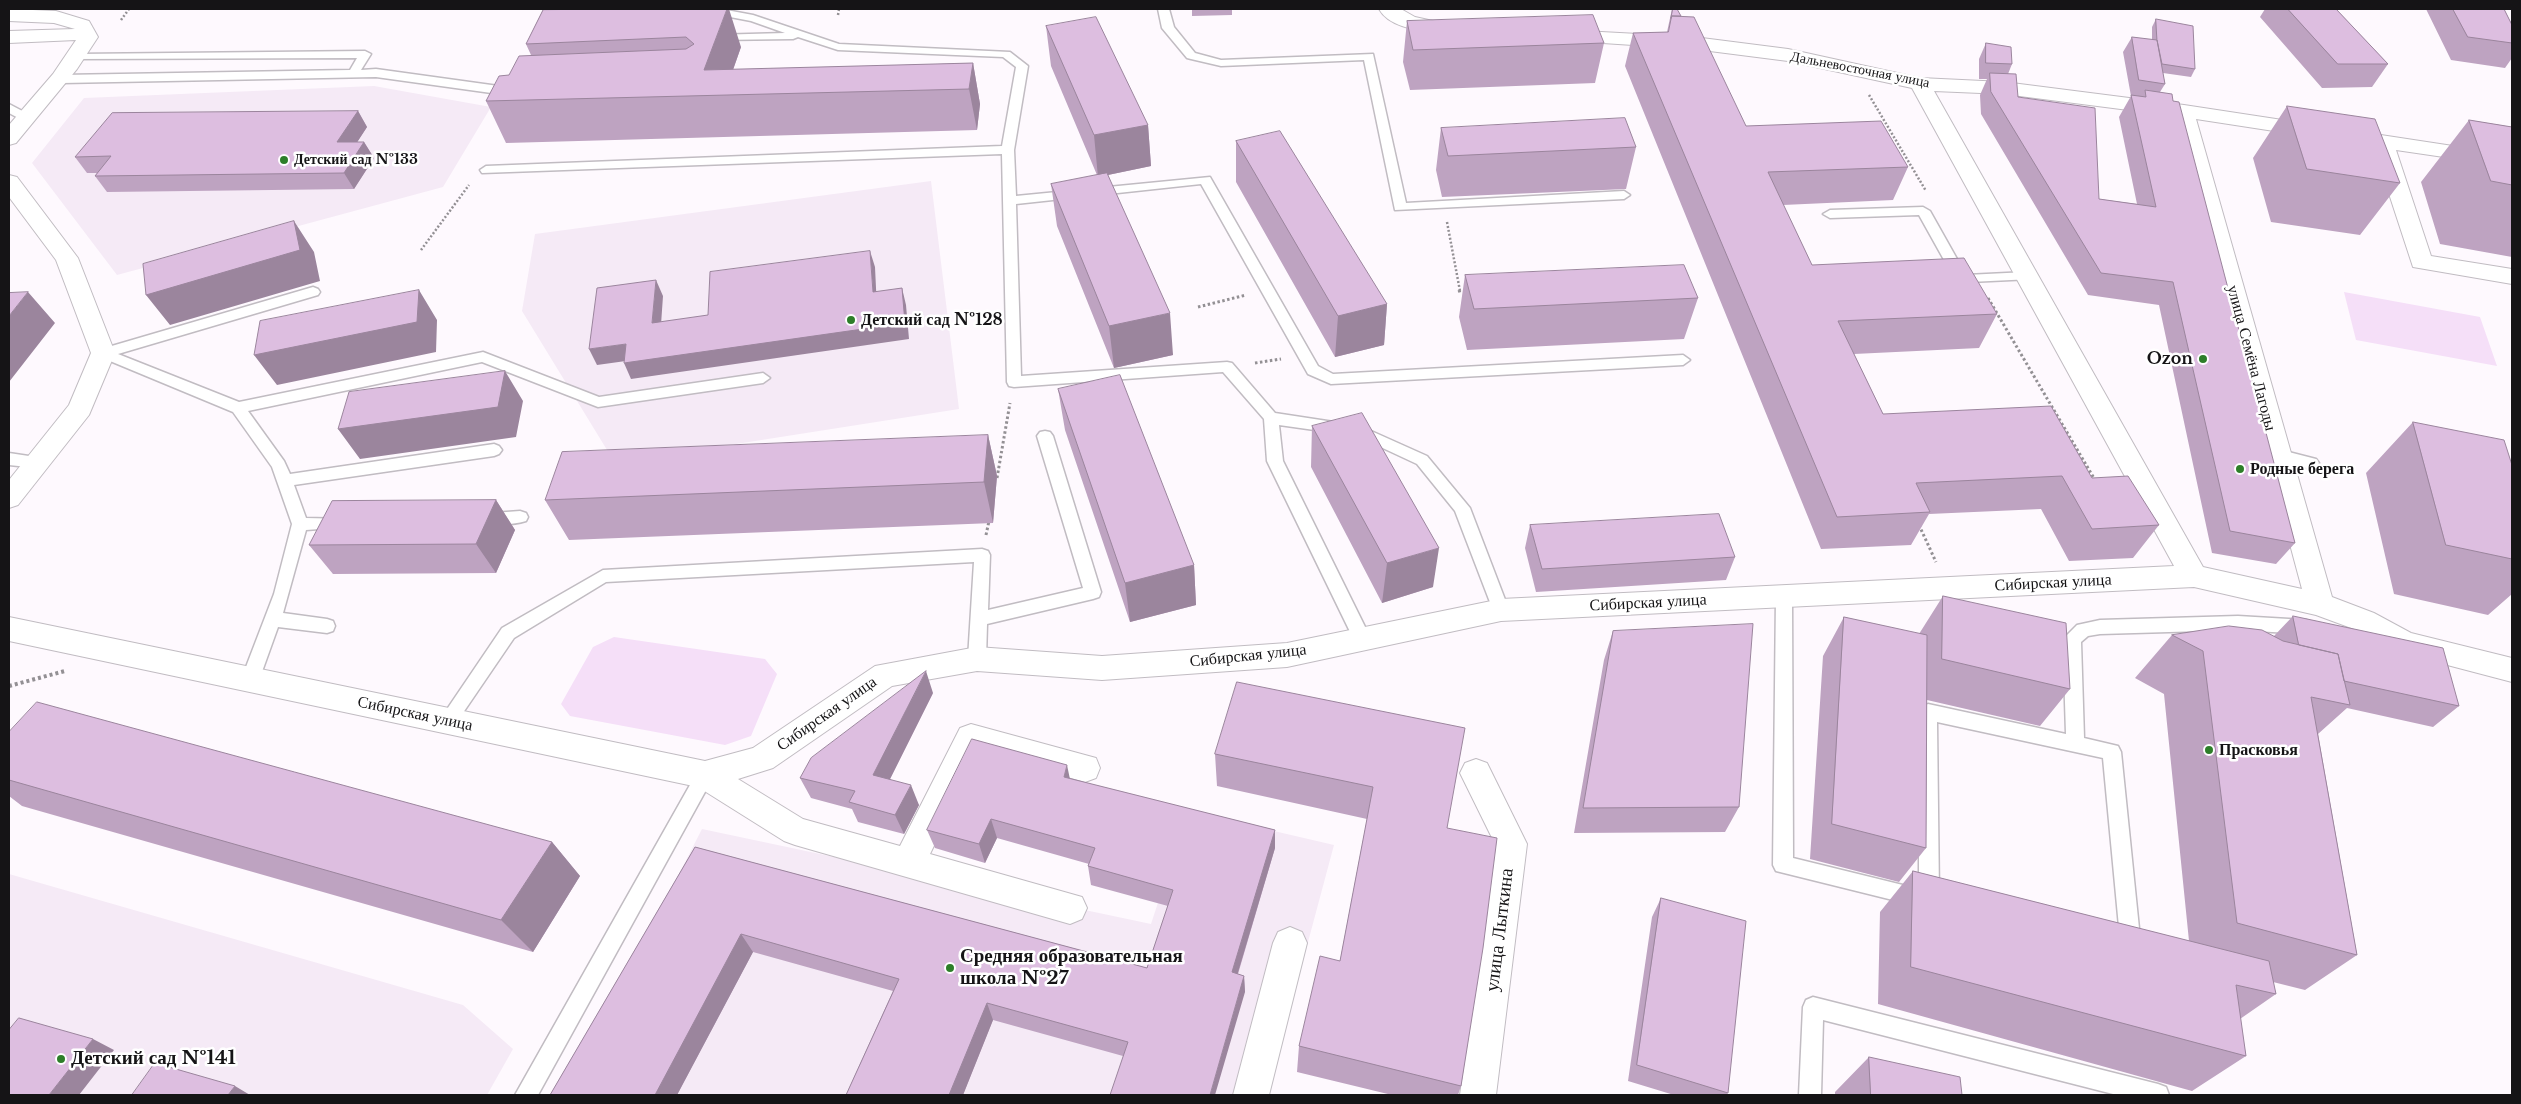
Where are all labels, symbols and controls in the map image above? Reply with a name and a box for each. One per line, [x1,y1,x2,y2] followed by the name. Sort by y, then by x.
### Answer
[1789,48,1931,92] street label: Дальневосточная улица
[294,152,418,168] place label: Детский сад №133
[278,154,290,166] marker: Детский сад №133
[2222,283,2280,433] street label: улица Семёна Лагоды
[861,310,1003,330] place label: Детский сад №128
[845,314,857,326] marker: Детский сад №128
[2147,349,2193,369] place label: Ozon
[2197,353,2209,365] marker: Ozon
[2250,459,2354,479] place label: Родные берега
[2234,463,2246,475] marker: Родные берега
[1994,570,2112,596] street label: Сибирская улица
[1589,590,1707,616] street label: Сибирская улица
[1189,640,1307,672] street label: Сибирская улица
[774,673,880,755] street label: Сибирская улица
[356,692,474,736] street label: Сибирская улица
[2219,740,2298,760] place label: Прасковья
[2203,744,2215,756] marker: Прасковья
[1481,867,1519,993] street label: улица Лыткина
[960,946,1183,990] place label: Средняя образовательная школа №27
[944,962,956,974] marker: Средняя образовательная школа №27
[71,1048,236,1070] place label: Детский сад №141
[55,1053,67,1065] marker: Детский сад №141

